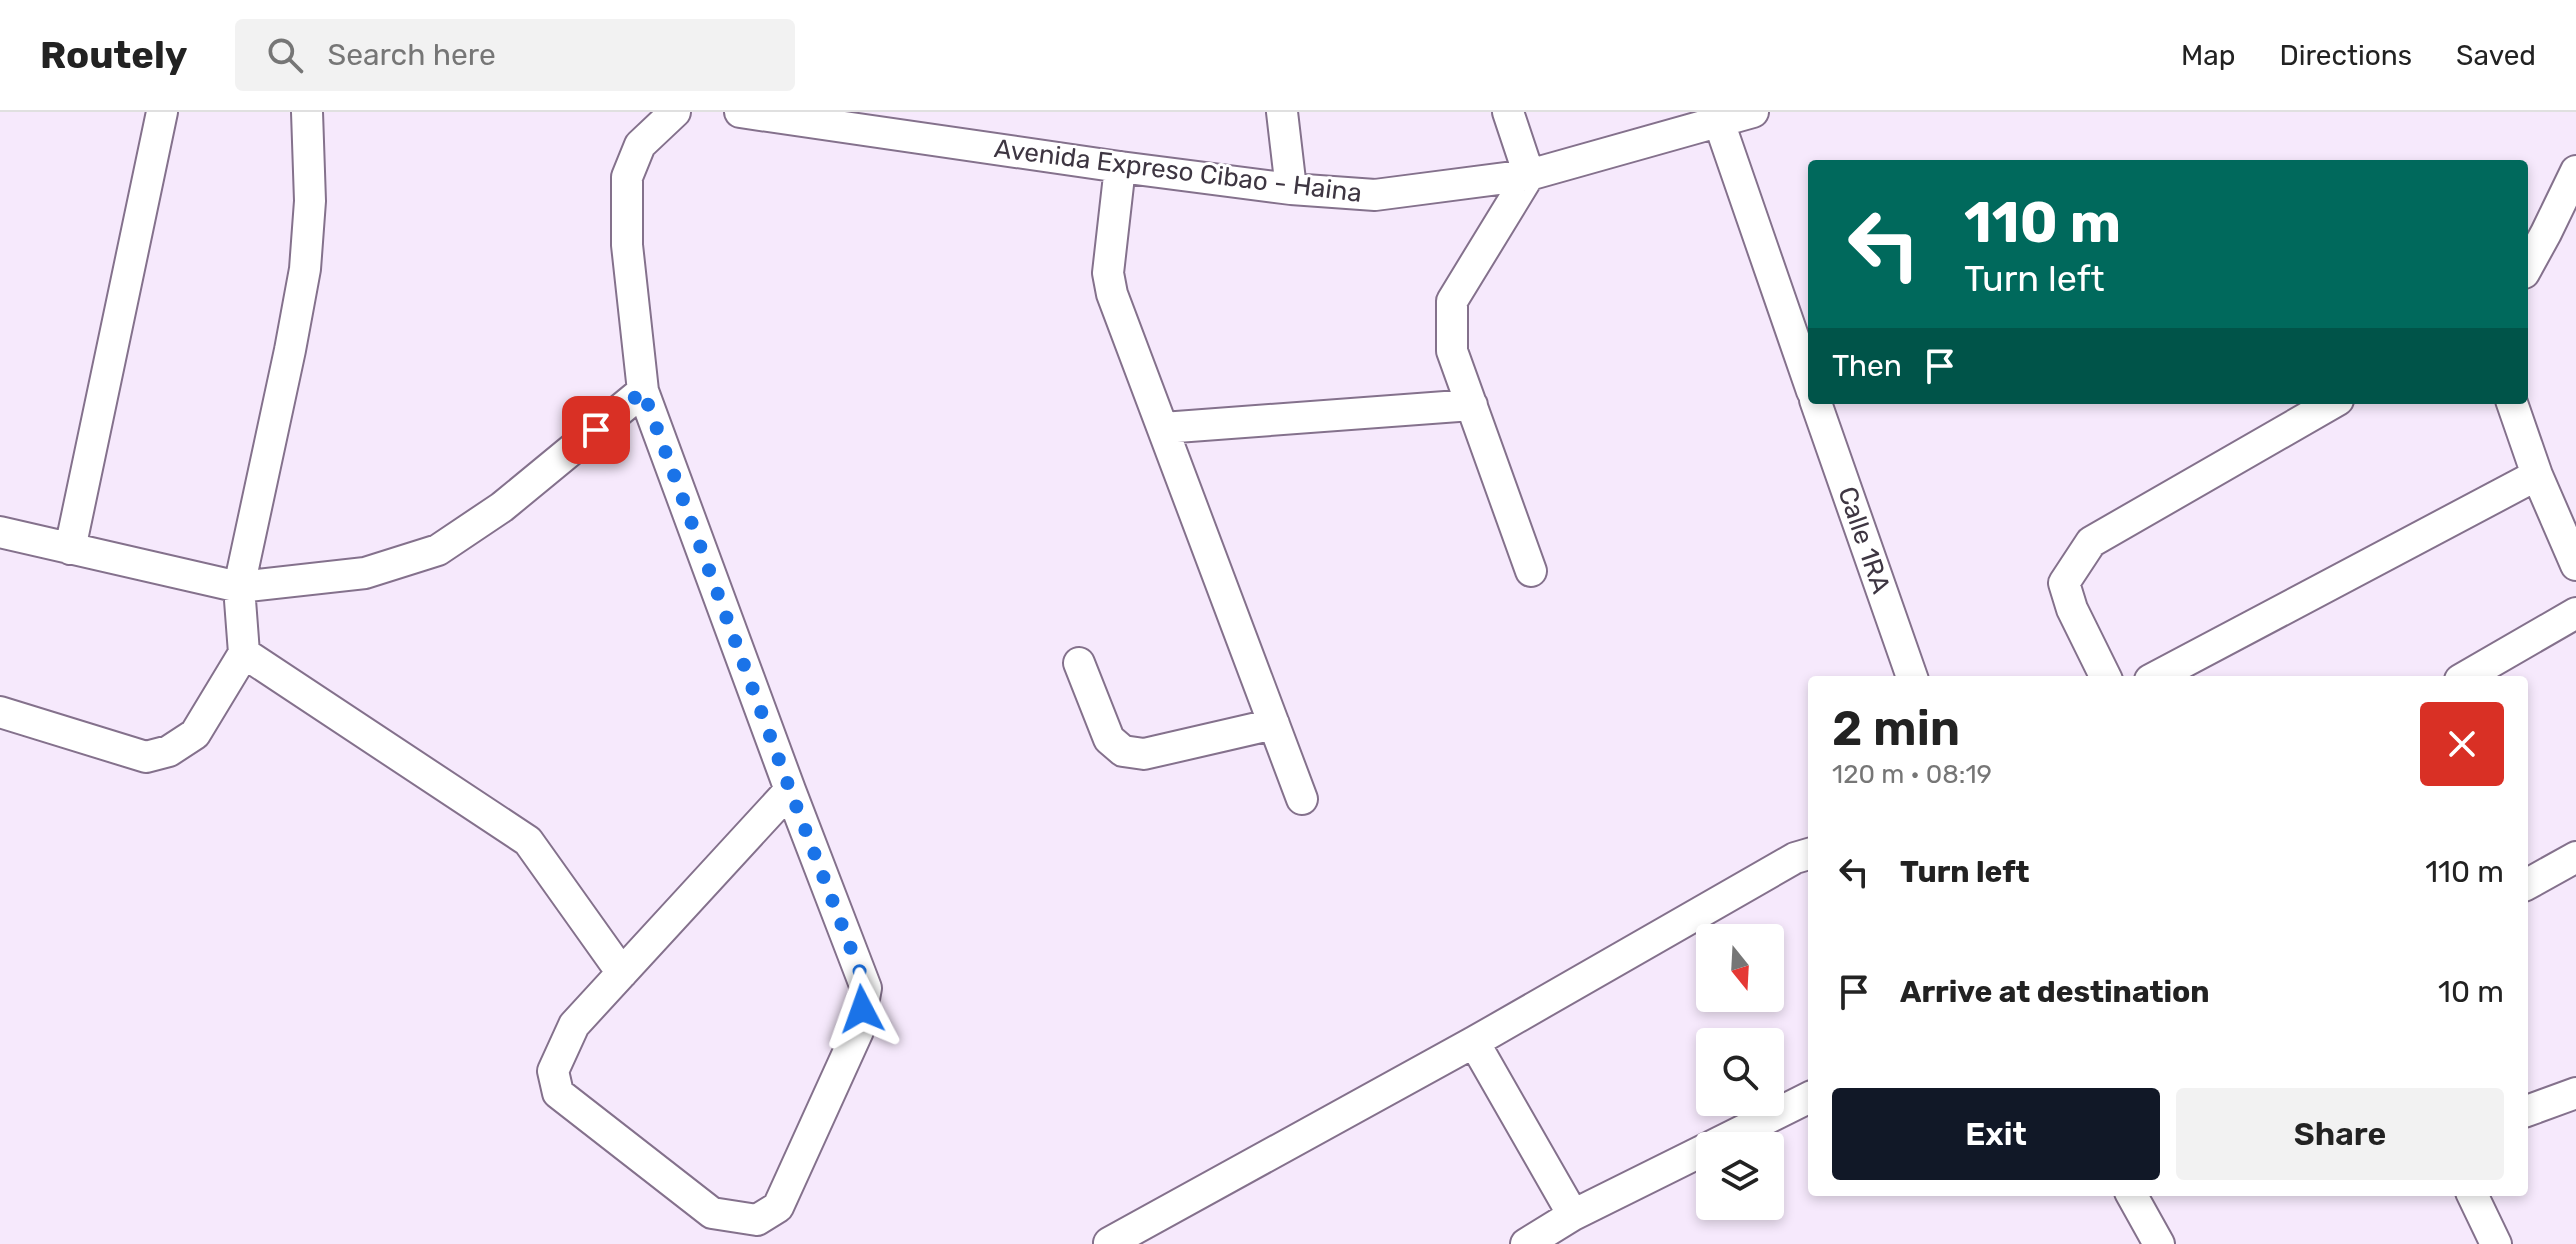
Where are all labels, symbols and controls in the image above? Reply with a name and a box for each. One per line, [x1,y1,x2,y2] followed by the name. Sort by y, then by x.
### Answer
[235,19,795,91] search box
[40,32,187,78] text: Routely
[263,33,307,77] icon: search
[327,37,496,73] text: Search here
[2181,39,2235,72] text: Map
[2279,39,2412,72] text: Directions
[2456,39,2536,72] text: Saved
[992,133,1364,209] street label: Avenida Expreso Cibao - Haina
[1964,190,2121,256] text: 110 m
[1832,192,1936,296] icon: left
[1964,257,2105,300] text: Turn left
[1918,344,1962,388] icon: arrive
[1832,348,1902,384] text: Then
[562,396,630,464] pin
[574,408,618,452] icon: arrive
[1831,483,1897,597] street label: Calle 1RA
[1832,700,1960,757] text: 2 min
[2420,702,2504,786] button: close
[1832,759,1992,790] text: 120 m · 08:19
[1832,850,1876,894] icon: left
[1900,854,2030,890] text: Turn left
[2425,854,2504,890] text: 110 m
[1696,924,1784,1012] north arrow
[1696,924,1784,1220] map controls
[820,967,904,1051] position arrow
[1832,970,1876,1014] icon: arrive
[1900,974,2210,1010] text: Arrive at destination
[2438,974,2504,1010] text: 10 m
[1696,1028,1784,1116] button: search
[1832,1088,2160,1180] button: Exit
[2176,1088,2504,1180] button: Share
[1696,1132,1784,1220] button: layers

